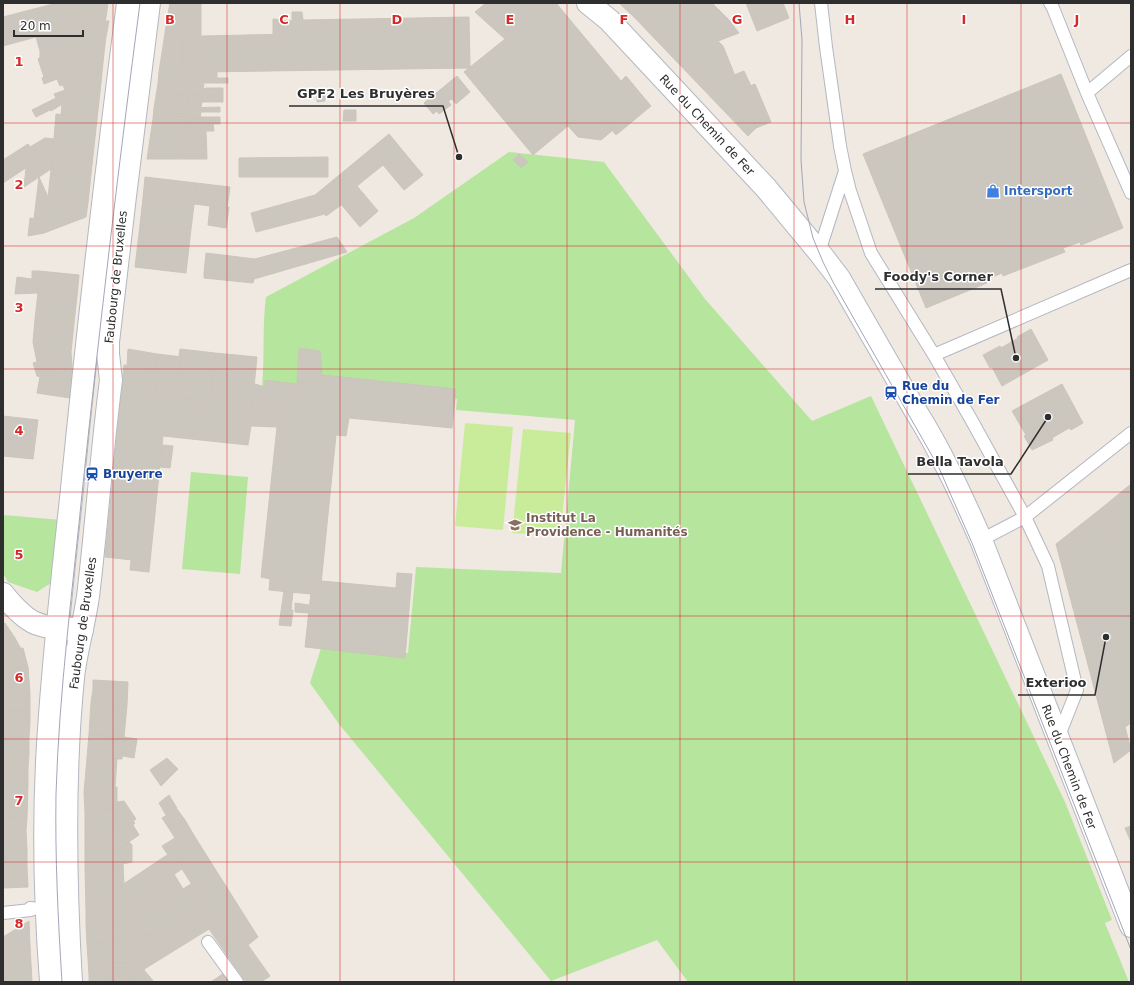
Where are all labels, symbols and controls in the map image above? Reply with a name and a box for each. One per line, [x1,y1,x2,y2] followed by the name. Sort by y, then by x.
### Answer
[14,12,83,38] scale bar
[165,12,175,27] text: B
[279,12,289,27] text: C
[392,12,403,27] text: D
[506,12,514,27] text: E
[620,12,628,27] text: F
[732,12,742,27] text: G
[845,12,855,27] text: H
[962,12,966,27] text: I
[1074,12,1079,27] text: J
[20,19,51,33] text: 20 m
[14,54,24,69] text: 1
[657,72,757,178] street label: Rue du Chemin de Fer
[289,81,443,106] callout: GPF2 Les Bruyères
[297,86,435,101] text: GPF2 Les Bruyères
[14,177,24,192] text: 2
[985,183,1001,199] shop icon: Intersport
[1004,184,1073,198] place label: Intersport
[102,210,130,344] street label: Faubourg de Bruxelles
[875,264,1001,289] callout: Foody's Corner
[883,269,993,284] text: Foody's Corner
[14,300,24,315] text: 3
[902,379,1000,407] place label: Rue du Chemin de Fer
[883,385,899,401] station icon: Rue du Chemin de Fer
[14,423,24,438] text: 4
[908,449,1011,474] callout: Bella Tavola
[916,454,1004,469] text: Bella Tavola
[84,466,100,482] station icon: Bruyerre
[103,467,163,481] place label: Bruyerre
[526,511,688,539] place label: Institut La Providence - Humanités
[507,517,523,533] school or university icon: Institut La Providence - Humanités
[14,547,24,562] text: 5
[67,556,99,690] street label: Faubourg de Bruxelles
[14,670,24,685] text: 6
[1018,670,1095,695] callout: Exterioo
[1025,675,1087,690] text: Exterioo
[1039,702,1099,832] street label: Rue du Chemin de Fer
[14,793,24,808] text: 7
[14,916,24,931] text: 8

